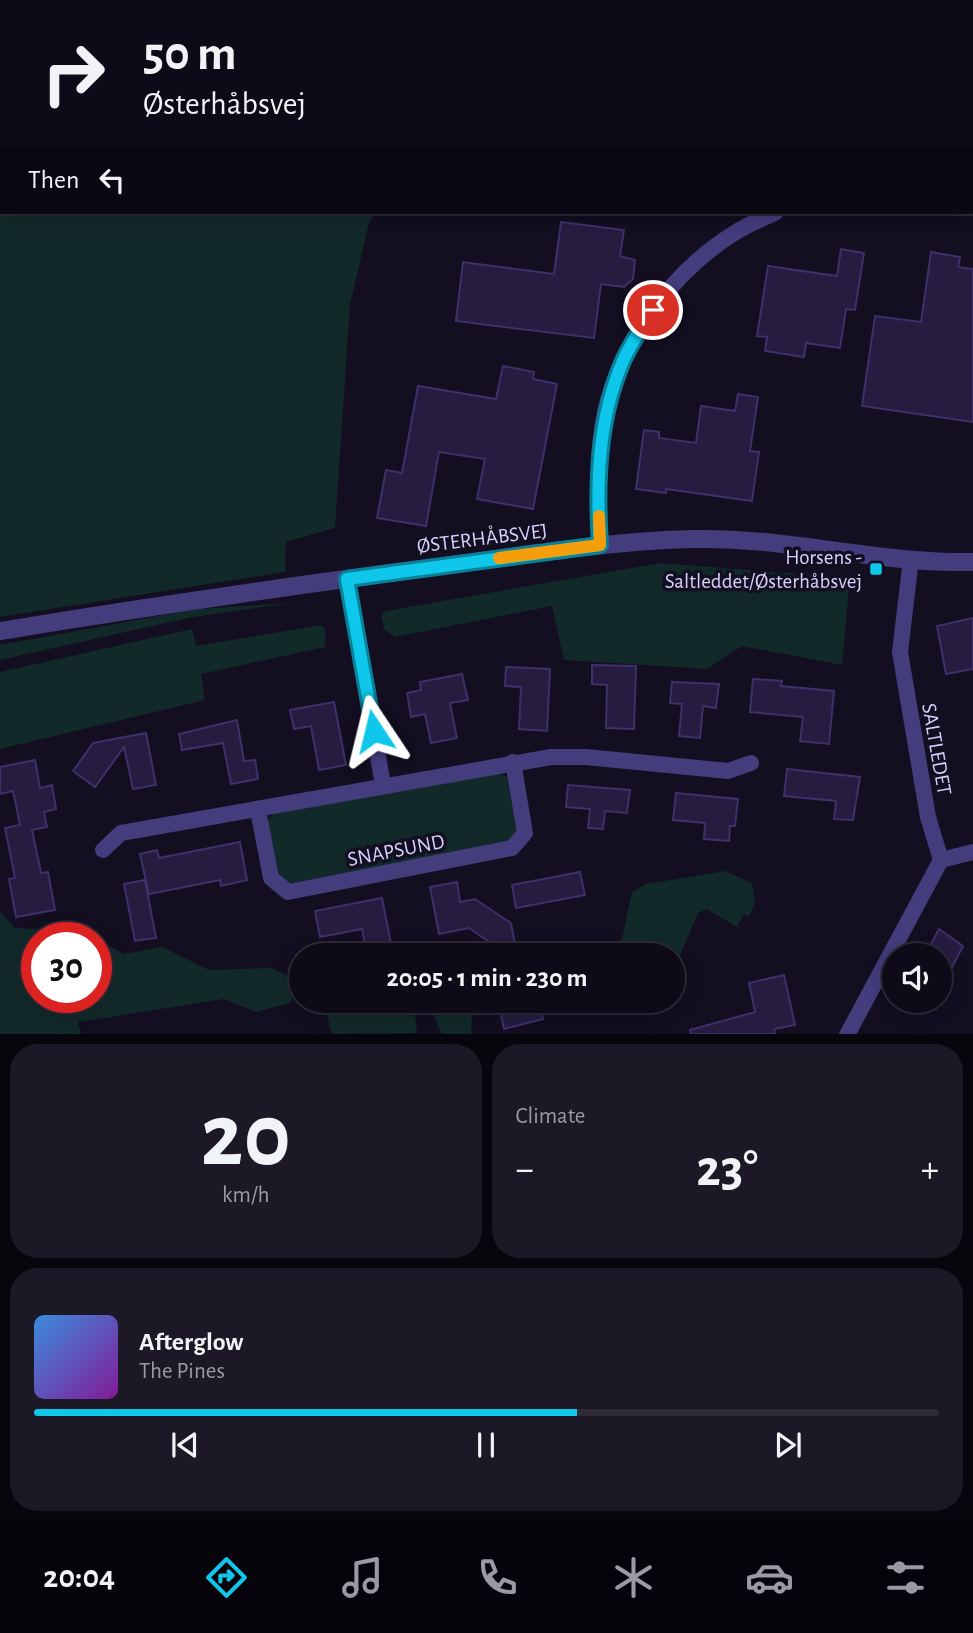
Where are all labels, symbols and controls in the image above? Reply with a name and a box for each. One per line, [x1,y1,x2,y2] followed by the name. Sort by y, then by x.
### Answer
[28,28,119,119] icon: right
[143,30,237,79] text: 50 m
[143,88,306,120] text: Østerhåbsvej
[93,161,131,199] icon: left
[28,167,79,193] text: Then
[623,280,683,340] pin
[634,291,672,329] icon: arrive
[415,518,548,557] street label: ØSTERHÅBSVEJ
[665,547,862,592] place label: Horsens - Saltleddet/Østerhåbsvej
[868,561,884,577] marker: Horsens - Saltleddet/Østerhåbsvej
[337,694,411,768] position arrow
[918,702,955,797] street label: SALTLEDET
[346,831,446,870] street label: SNAPSUND
[21,922,112,1013] speed limit sign: 30
[882,943,952,1013] map controls
[882,943,952,1013] button: sound
[387,965,587,991] text: 20:05 · 1 min · 230 m
[201,1091,291,1182] text: 20
[516,1105,585,1128] text: Climate
[696,1143,758,1195] text: 23°
[516,1151,534,1189] text: −
[921,1151,939,1189] text: +
[222,1184,269,1207] text: km/h
[139,1329,243,1355] text: Afterglow
[139,1360,225,1383] text: The Pines
[166,1426,204,1464] icon: previous
[467,1426,505,1464] icon: pause
[769,1426,807,1464] icon: next
[202,1553,251,1602] icon: directions
[338,1553,387,1602] icon: music
[473,1553,522,1602] icon: phone
[609,1553,658,1602] icon: climate
[745,1553,794,1602] icon: car
[881,1553,930,1602] icon: filters
[43,1561,115,1593] text: 20:04

